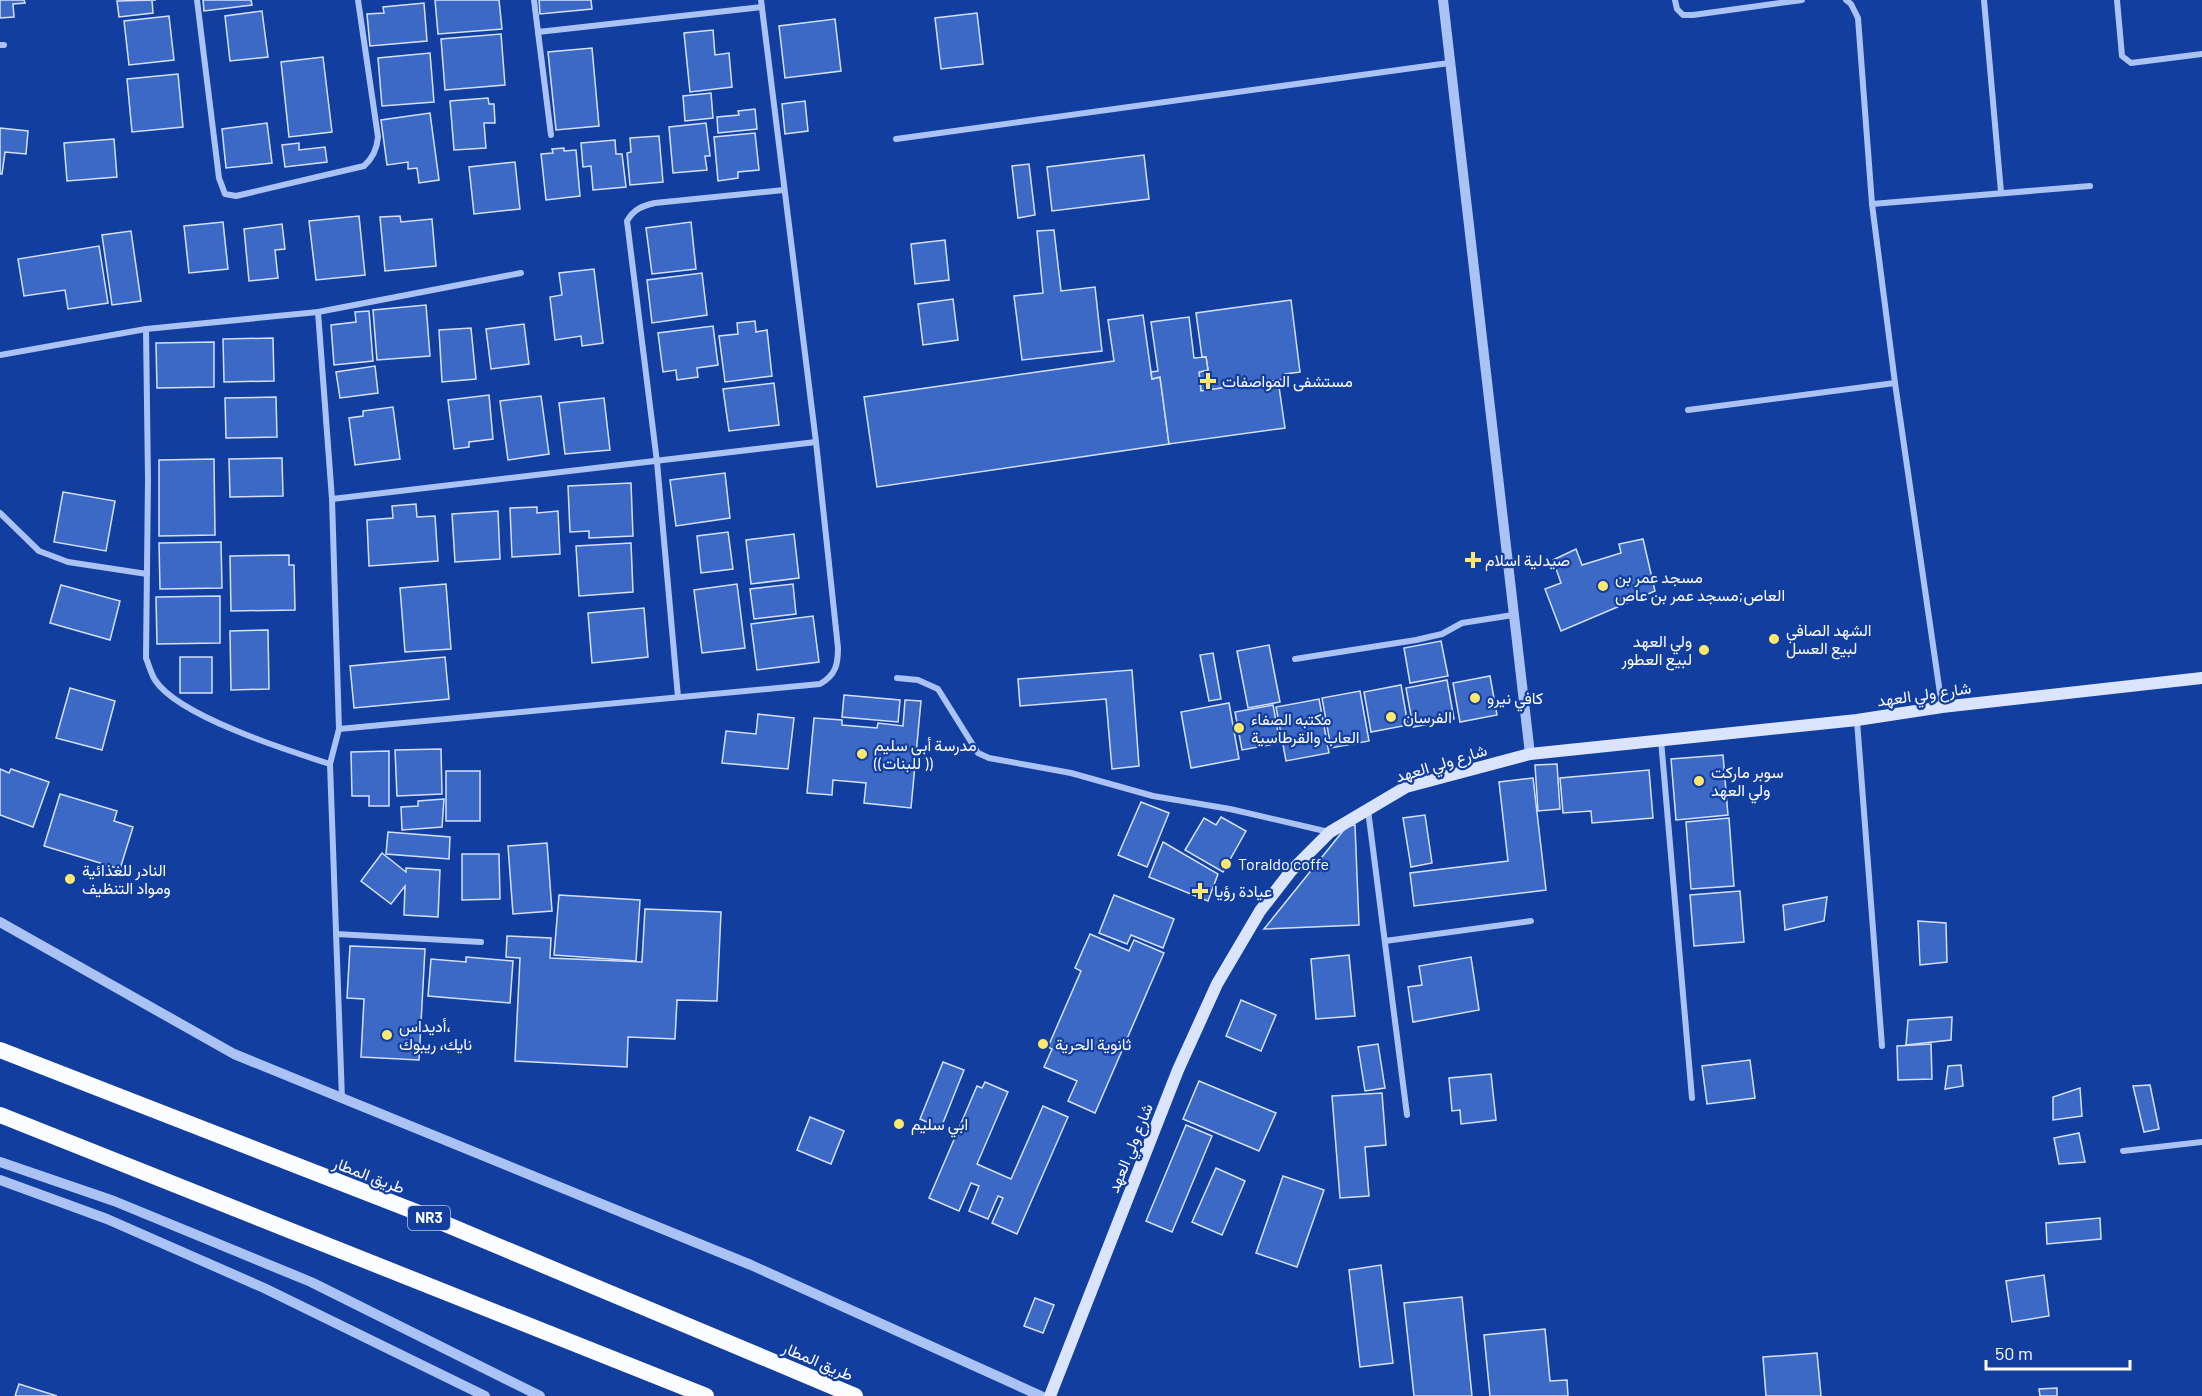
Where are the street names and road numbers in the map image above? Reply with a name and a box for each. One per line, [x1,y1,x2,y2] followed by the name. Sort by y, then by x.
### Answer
[1876,678,1973,714] street label: شارع ولي العهد
[1393,740,1490,790] street label: شارع ولي العهد
[1103,1100,1161,1197] street label: شارع ولي العهد
[329,1152,408,1199] street label: طريق المطار
[408,1206,450,1230] road number: NR3
[778,1337,856,1386] street label: طريق المطار

